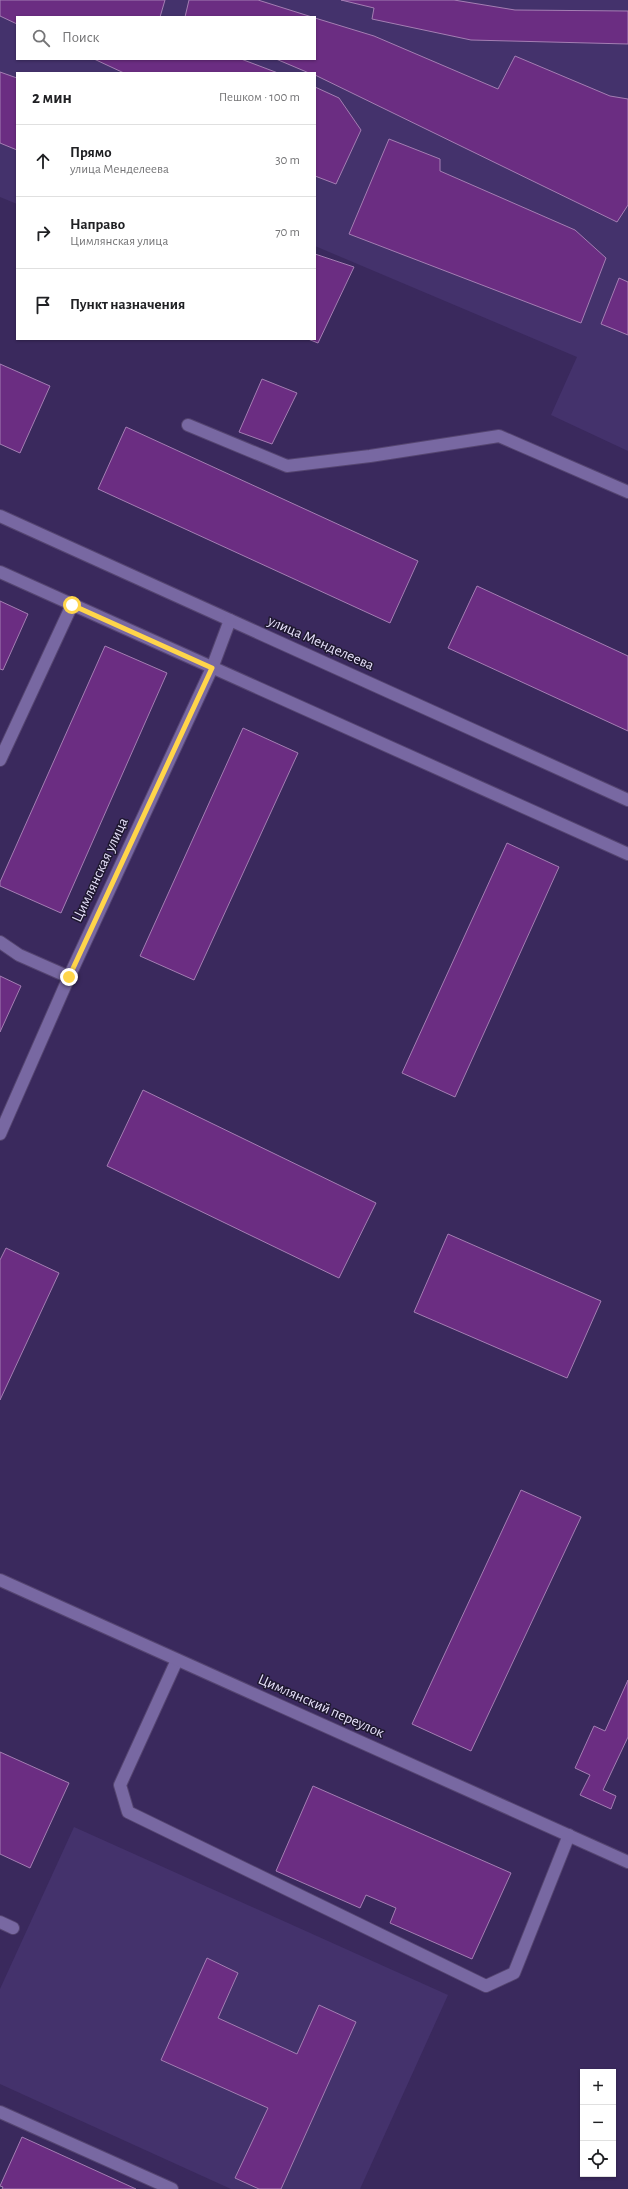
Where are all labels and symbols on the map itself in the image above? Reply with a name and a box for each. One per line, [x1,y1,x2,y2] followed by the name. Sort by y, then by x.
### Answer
[63,596,81,614] route start
[265,613,376,673] street label: улица Менделеева
[69,815,131,925] street label: Цимлянская улица
[60,968,78,986] route end
[256,1671,386,1741] street label: Цимлянский переулок

